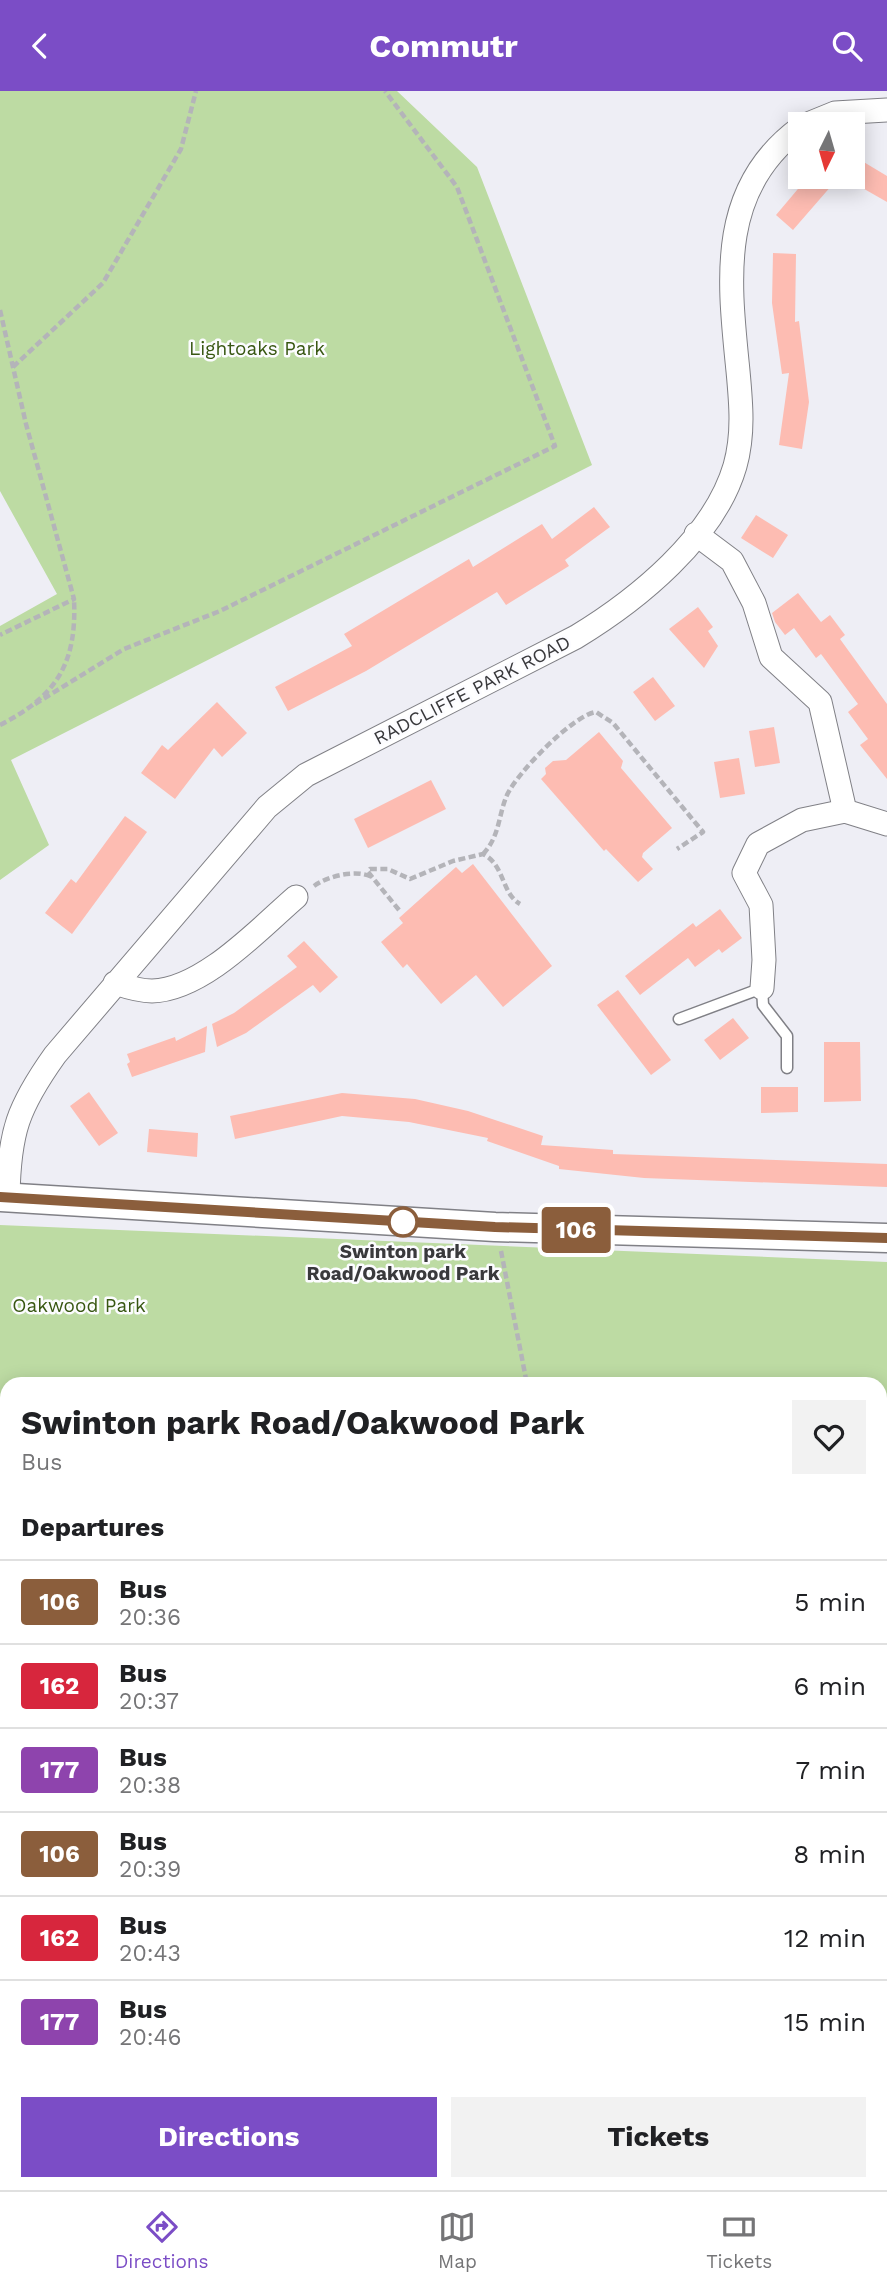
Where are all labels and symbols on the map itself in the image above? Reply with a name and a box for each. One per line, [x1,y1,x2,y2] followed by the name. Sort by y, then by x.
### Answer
[788,112,864,189] north arrow
[189,337,325,360] park label: Lightoaks Park
[370,630,574,750] street label: RADCLIFFE PARK ROAD
[388,1207,418,1237] marker: Swinton park Road/Oakwood Park
[536,1207,616,1253] line badge: 106
[307,1240,500,1285] place label: Swinton park Road/Oakwood Park
[12,1294,146,1317] park label: Oakwood Park

